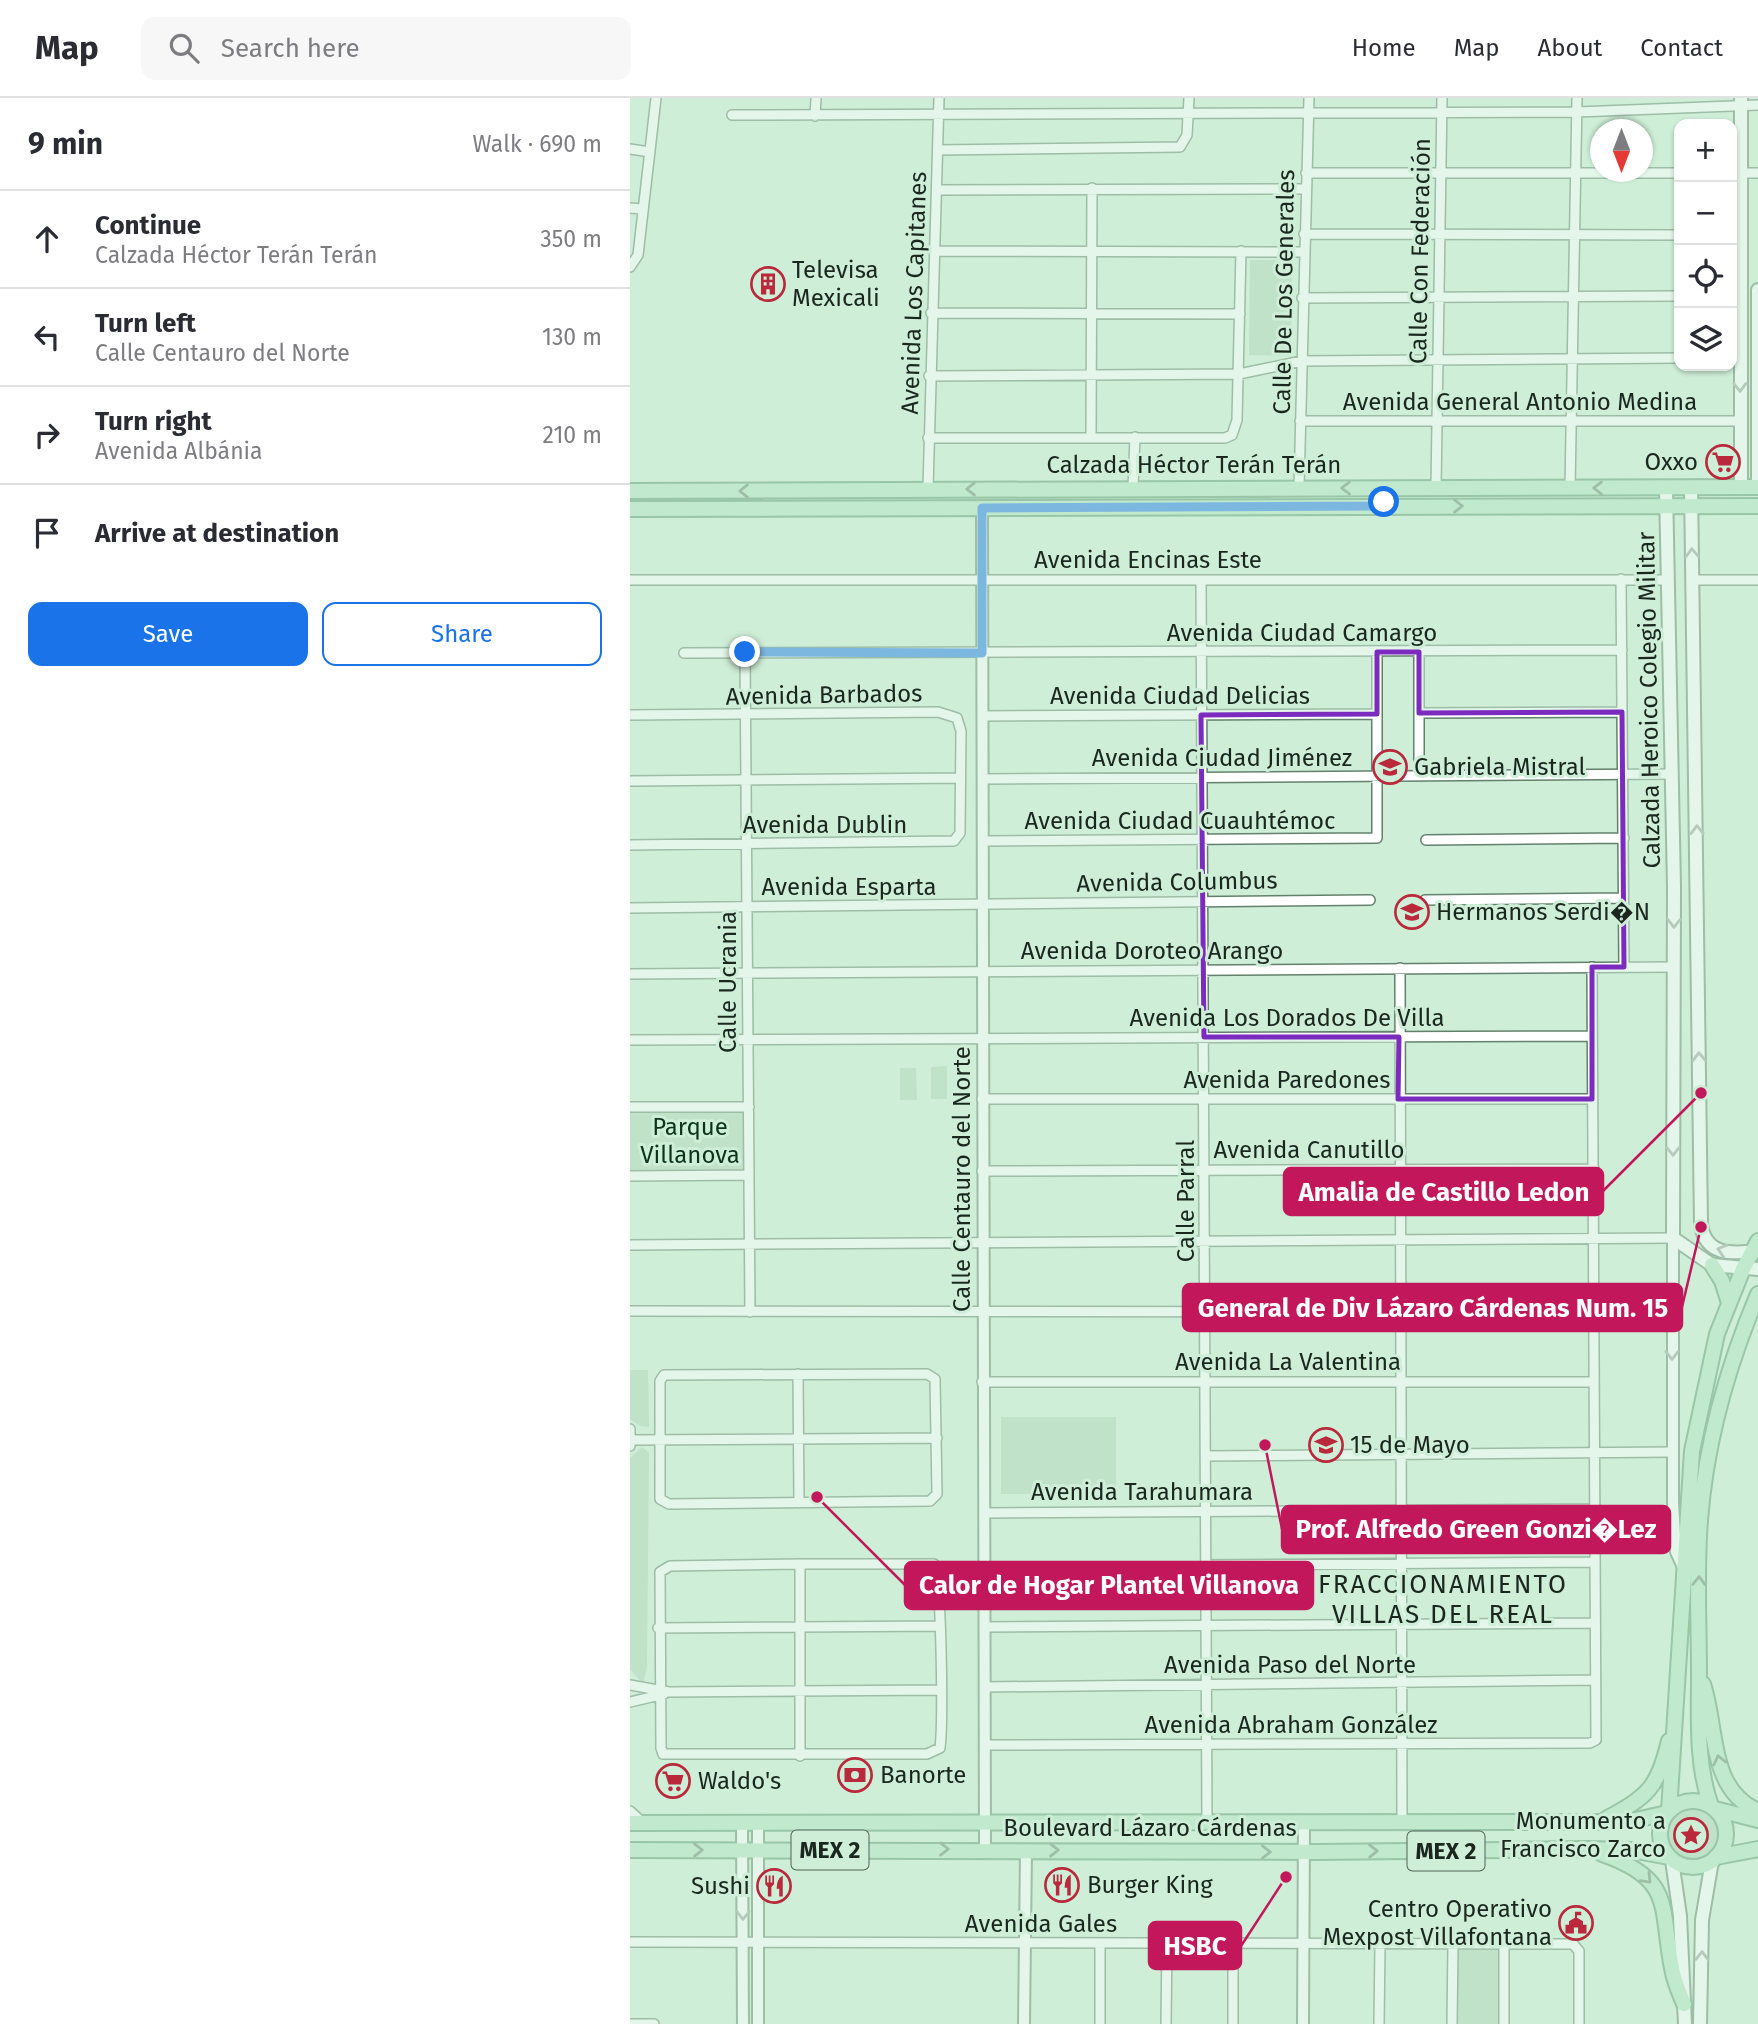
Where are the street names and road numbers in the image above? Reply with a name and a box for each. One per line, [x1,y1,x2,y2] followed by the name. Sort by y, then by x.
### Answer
[1404,138,1436,364] street label: Calle Con Federación
[1268,169,1300,415] street label: Calle De Los Generales
[896,171,932,415] street label: Avenida Los Capitanes
[1343,388,1697,416] street label: Avenida General Antonio Medina
[1047,451,1341,479] street label: Calzada Héctor Terán Terán
[1632,531,1666,869] street label: Calzada Heroico Colegio Militar
[1034,546,1262,574] street label: Avenida Encinas Este
[1167,619,1437,647] street label: Avenida Ciudad Camargo
[725,679,923,711] street label: Avenida Barbados
[1050,682,1310,710] street label: Avenida Ciudad Delicias
[1092,744,1352,772] street label: Avenida Ciudad Jiménez
[1025,807,1335,835] street label: Avenida Ciudad Cuauhtémoc
[743,811,907,839] street label: Avenida Dublin
[1076,866,1278,898] street label: Avenida Columbus
[762,873,936,901] street label: Avenida Esparta
[714,911,742,1053] street label: Calle Ucrania
[1021,937,1283,965] street label: Avenida Doroteo Arango
[1130,1004,1444,1032] street label: Avenida Los Dorados De Villa
[948,1046,976,1312] street label: Calle Centauro del Norte
[1183,1066,1391,1094] street label: Avenida Paredones
[1214,1136,1404,1164] street label: Avenida Canutillo
[1172,1140,1200,1262] street label: Calle Parral
[1175,1348,1401,1376] street label: Avenida La Valentina
[1031,1478,1253,1506] street label: Avenida Tarahumara
[1164,1651,1416,1679] street label: Avenida Paso del Norte
[1144,1711,1438,1739] street label: Avenida Abraham González
[1003,1814,1297,1842] street label: Boulevard Lázaro Cárdenas
[792,1830,868,1870] road number: MEX 2
[1408,1832,1484,1870] road number: MEX 2
[965,1910,1117,1938] street label: Avenida Gales

